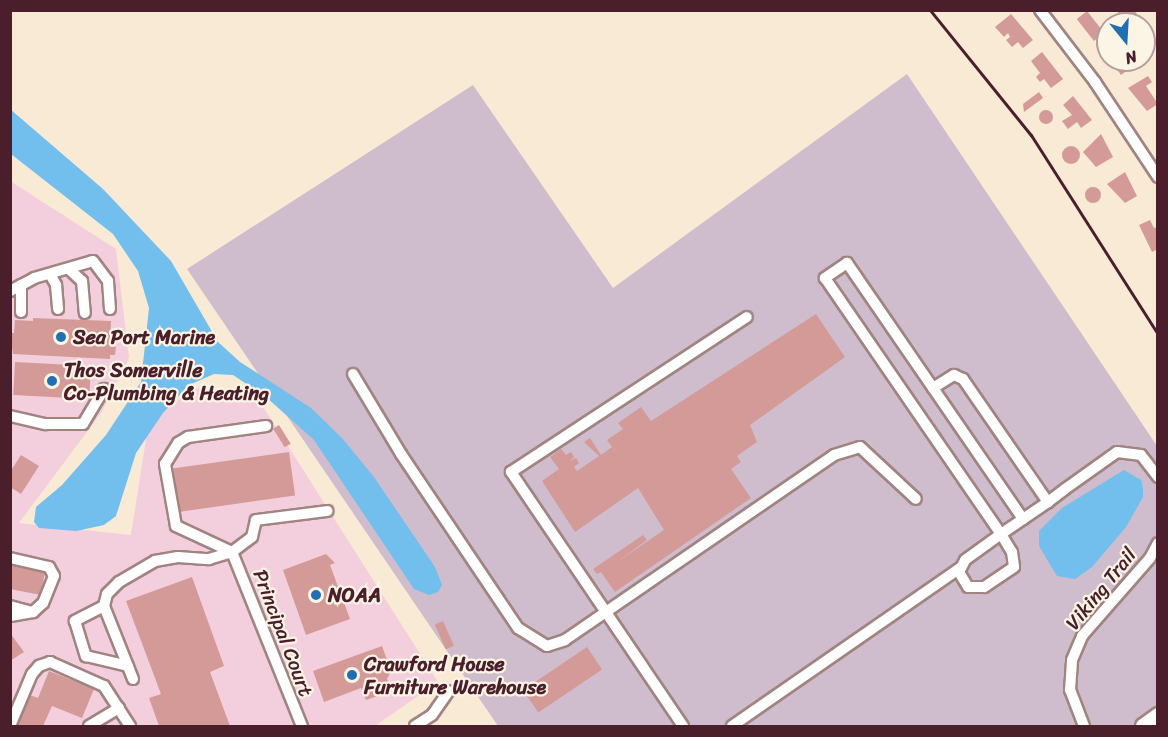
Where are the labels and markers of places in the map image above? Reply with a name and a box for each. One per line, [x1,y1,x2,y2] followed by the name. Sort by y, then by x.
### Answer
[73,325,216,349] place label: Sea Port Marine
[54,330,68,344] marker: Sea Port Marine
[64,358,269,405] place label: Thos Somerville Co-Plumbing & Heating
[45,374,59,388] marker: Thos Somerville Co-Plumbing & Heating
[328,583,381,607] place label: NOAA
[309,588,323,602] marker: NOAA
[364,652,546,699] place label: Crawford House Furniture Warehouse
[345,668,359,682] marker: Crawford House Furniture Warehouse

